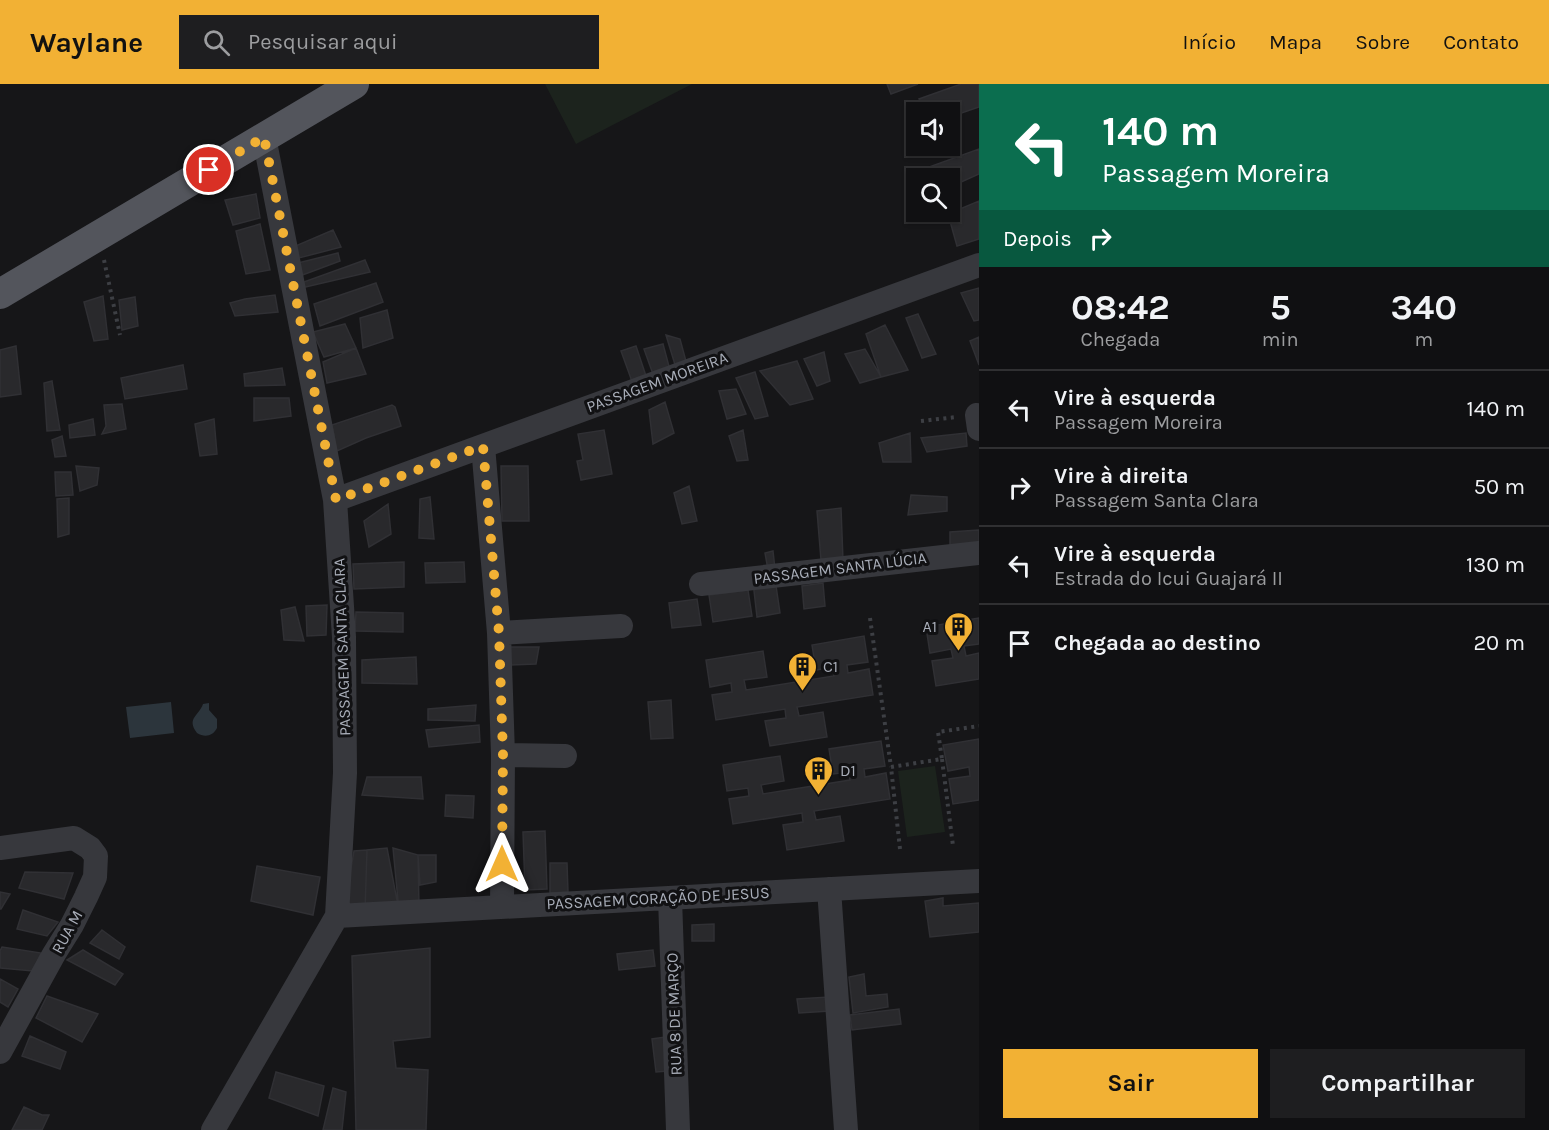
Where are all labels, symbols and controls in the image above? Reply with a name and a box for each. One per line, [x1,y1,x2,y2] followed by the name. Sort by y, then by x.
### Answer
[179,15,599,69] search box
[30,26,143,59] text: Waylane
[200,26,233,59] icon: search
[248,29,398,55] text: Pesquisar aqui
[1183,30,1236,54] text: Início
[1269,30,1322,54] text: Mapa
[1355,30,1410,54] text: Sobre
[1443,30,1519,54] text: Contato
[906,102,960,222] map controls
[906,102,960,156] button: sound
[1102,106,1219,156] text: 140 m
[1003,108,1081,186] icon: left
[183,144,234,195] pin
[192,153,225,186] icon: arrive
[1102,157,1330,189] text: Passagem Moreira
[906,168,960,222] button: search
[1084,222,1117,255] icon: right
[1003,226,1072,252] text: Depois
[1071,286,1170,328] text: 08:42
[1270,286,1291,328] text: 5
[1390,286,1457,328] text: 340
[1081,328,1160,351] text: Chegada
[1262,328,1299,351] text: min
[1414,328,1433,351] text: m
[584,348,730,416] street label: PASSAGEM MOREIRA
[1054,385,1216,411] text: Vire à esquerda
[1003,393,1036,426] icon: left
[1467,396,1525,422] text: 140 m
[1054,411,1223,434] text: Passagem Moreira
[1054,463,1189,489] text: Vire à direita
[1003,471,1036,504] icon: right
[1474,474,1525,500] text: 50 m
[1054,489,1259,512] text: Passagem Santa Clara
[1054,541,1216,567] text: Vire à esquerda
[752,548,928,588] street label: PASSAGEM SANTA LÚCIA
[1003,549,1036,582] icon: left
[1466,552,1525,578] text: 130 m
[329,558,355,736] street label: PASSAGEM SANTA CLARA
[1054,567,1283,590] text: Estrada do Icui Guajará II
[942,610,974,652] building icon: A1
[923,617,937,636] place label: A1
[1003,627,1036,660] icon: arrive
[1054,630,1261,656] text: Chegada ao destino
[1473,630,1525,656] text: 20 m
[786,650,818,692] building icon: C1
[823,657,838,676] place label: C1
[803,754,835,796] building icon: D1
[840,761,856,780] place label: D1
[470,832,534,896] position arrow
[546,883,770,913] street label: PASSAGEM CORAÇÃO DE JESUS
[47,907,87,957] street label: RUA M
[662,952,686,1076] street label: RUA 8 DE MARÇO
[1003,1049,1258,1118] button: Sair
[1270,1049,1525,1118] button: Compartilhar

